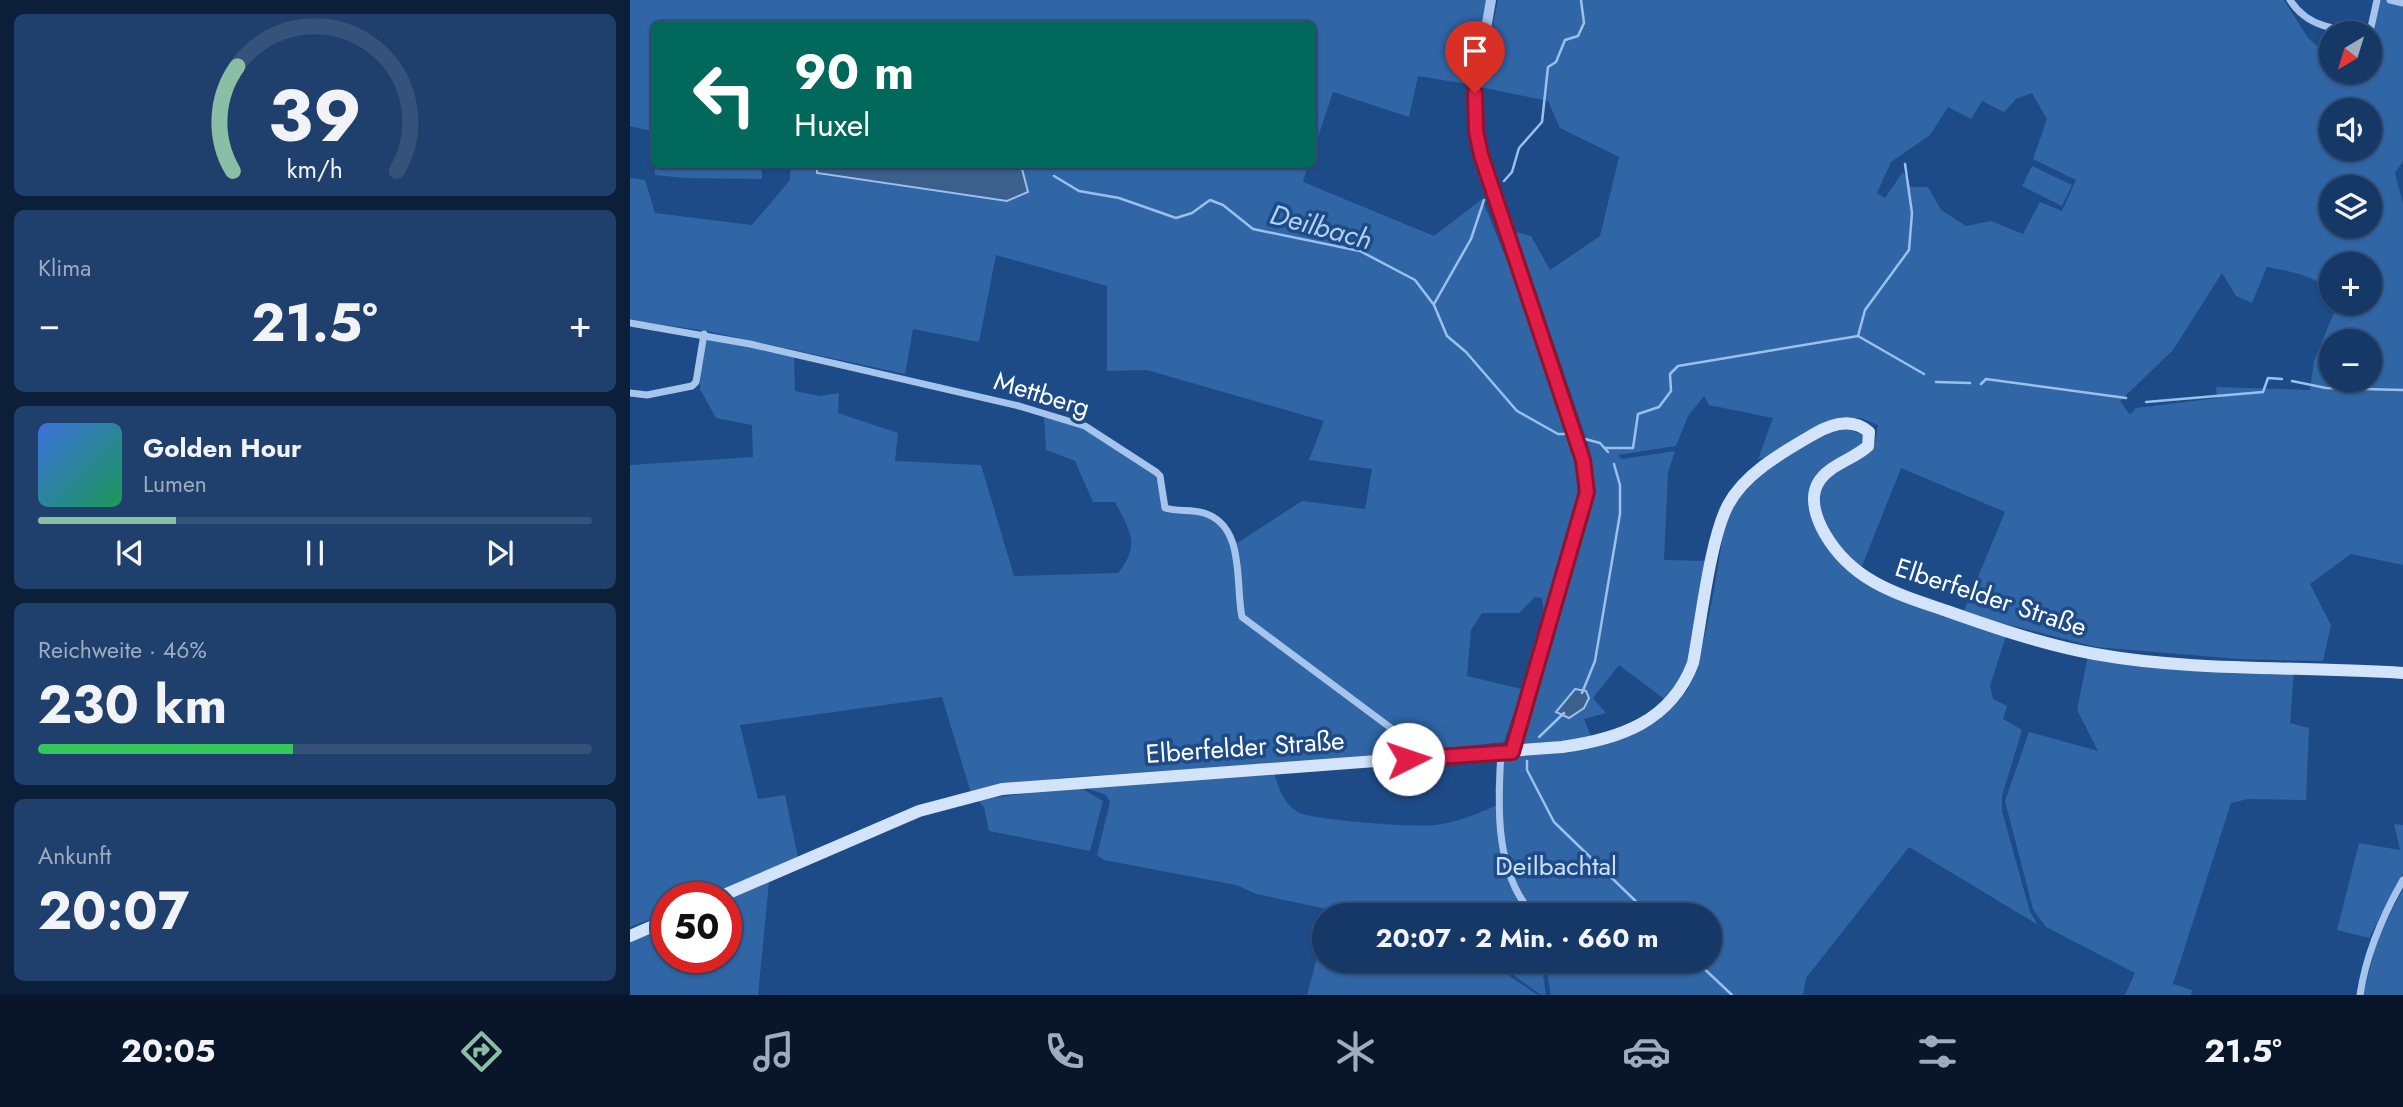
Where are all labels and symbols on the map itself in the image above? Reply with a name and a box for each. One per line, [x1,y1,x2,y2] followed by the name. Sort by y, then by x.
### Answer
[1445,21,1505,93] pin
[2319,21,2382,84] north arrow
[1265,194,1377,260] water label: Deilbach
[989,361,1095,427] street label: Mettberg
[1890,548,2092,646] street label: Elberfelder Straße
[1144,721,1346,773] street label: Elberfelder Straße
[1371,722,1445,796] position arrow
[1495,847,1617,885] park label: Deilbachtal
[651,882,742,973] speed limit sign: 50

